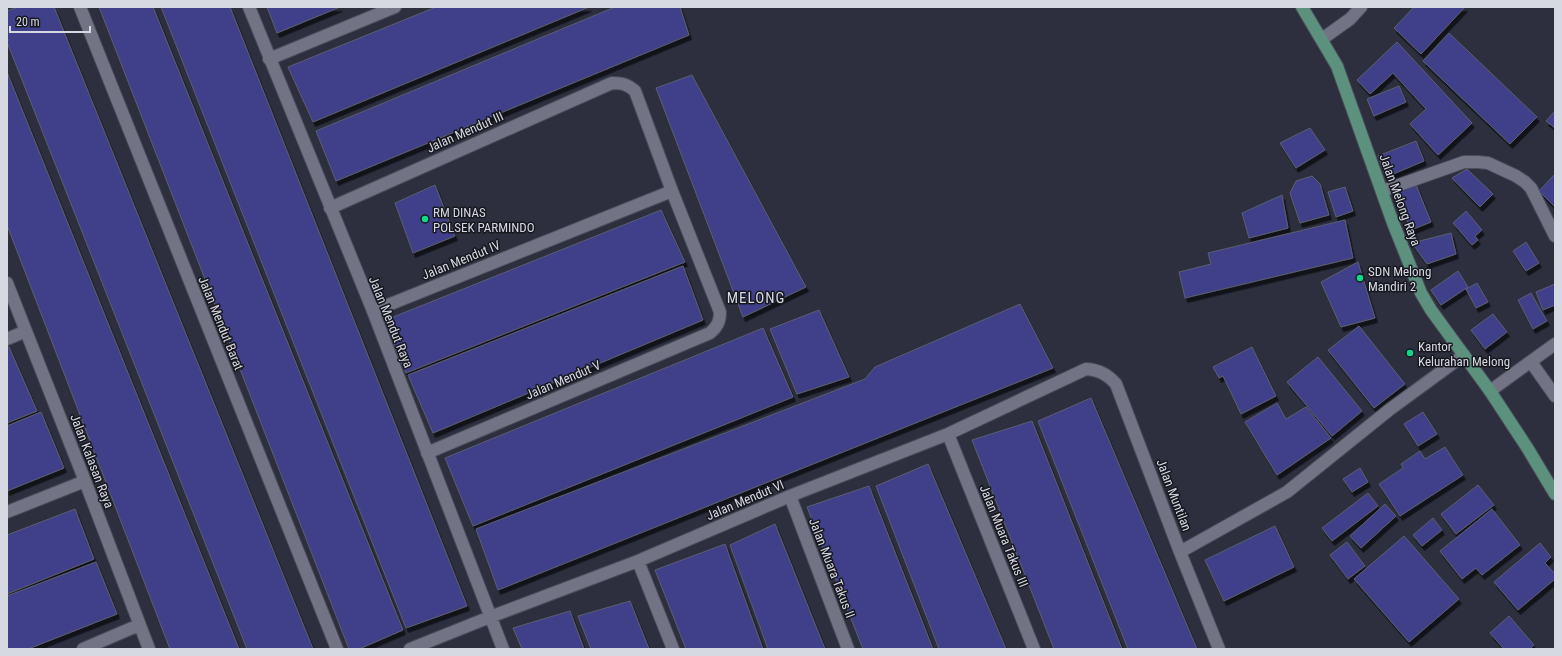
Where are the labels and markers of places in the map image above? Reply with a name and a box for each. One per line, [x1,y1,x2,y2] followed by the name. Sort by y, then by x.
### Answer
[433,205,535,235] place label: RM DINAS POLSEK PARMINDO
[420,214,430,224] marker: RM DINAS POLSEK PARMINDO
[1368,264,1431,294] place label: SDN Melong Mandiri 2
[1355,273,1365,283] marker: SDN Melong Mandiri 2
[1418,339,1510,369] place label: Kantor Kelurahan Melong
[1405,348,1415,358] marker: Kantor Kelurahan Melong

